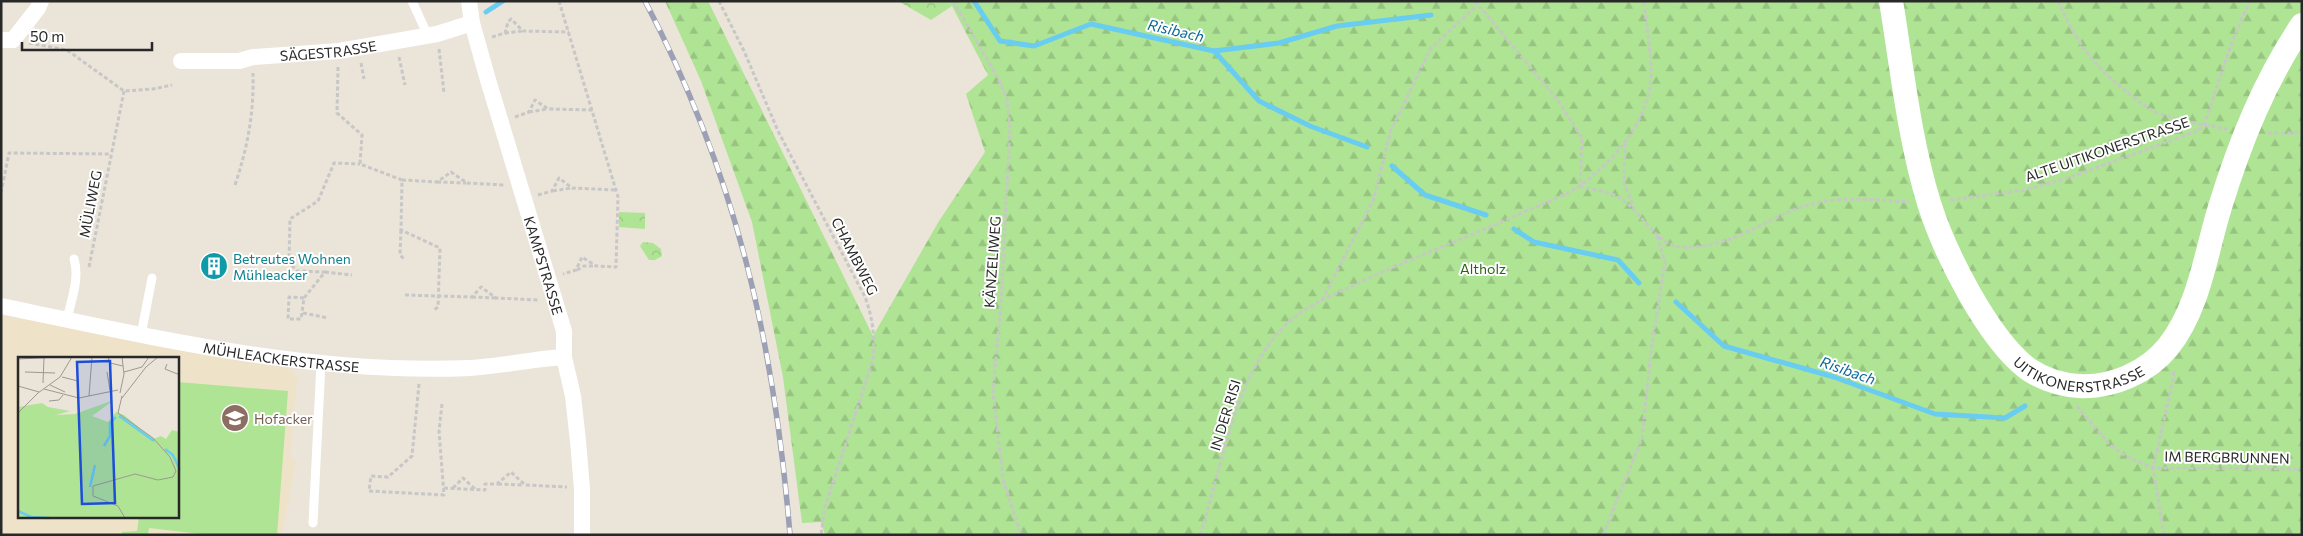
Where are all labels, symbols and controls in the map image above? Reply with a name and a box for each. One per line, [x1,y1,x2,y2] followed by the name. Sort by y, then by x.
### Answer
[1146,15,1206,45] water label: Risibach
[22,20,152,52] scale bar
[30,27,64,45] text: 50 m
[279,36,378,64] street label: SÄGESTRASSE
[2023,113,2191,185] street label: ALTE UITIKONERSTRASSE
[75,169,105,239] street label: MÜLIWEG
[521,214,567,317] street label: KAMPSTRASSE
[828,214,882,298] street label: CHAMBWEG
[980,215,1004,309] street label: KÄNZELIWEG
[233,250,351,283] place label: Betreutes Wohnen Mühleacker
[199,251,229,281] building icon: Betreutes Wohnen Mühleacker
[1460,260,1506,277] park label: Altholz
[202,338,360,375] street label: MÜHLEACKERSTRASSE
[1818,352,1878,388] water label: Risibach
[2011,353,2147,395] street label: UITIKONERSTRASSE
[18,357,179,518] inset map
[1206,377,1244,453] street label: IN DER RISI
[220,403,250,433] school or university icon: Hofacker
[254,410,313,427] place label: Hofacker
[2164,447,2290,467] street label: IM BERGBRUNNEN

